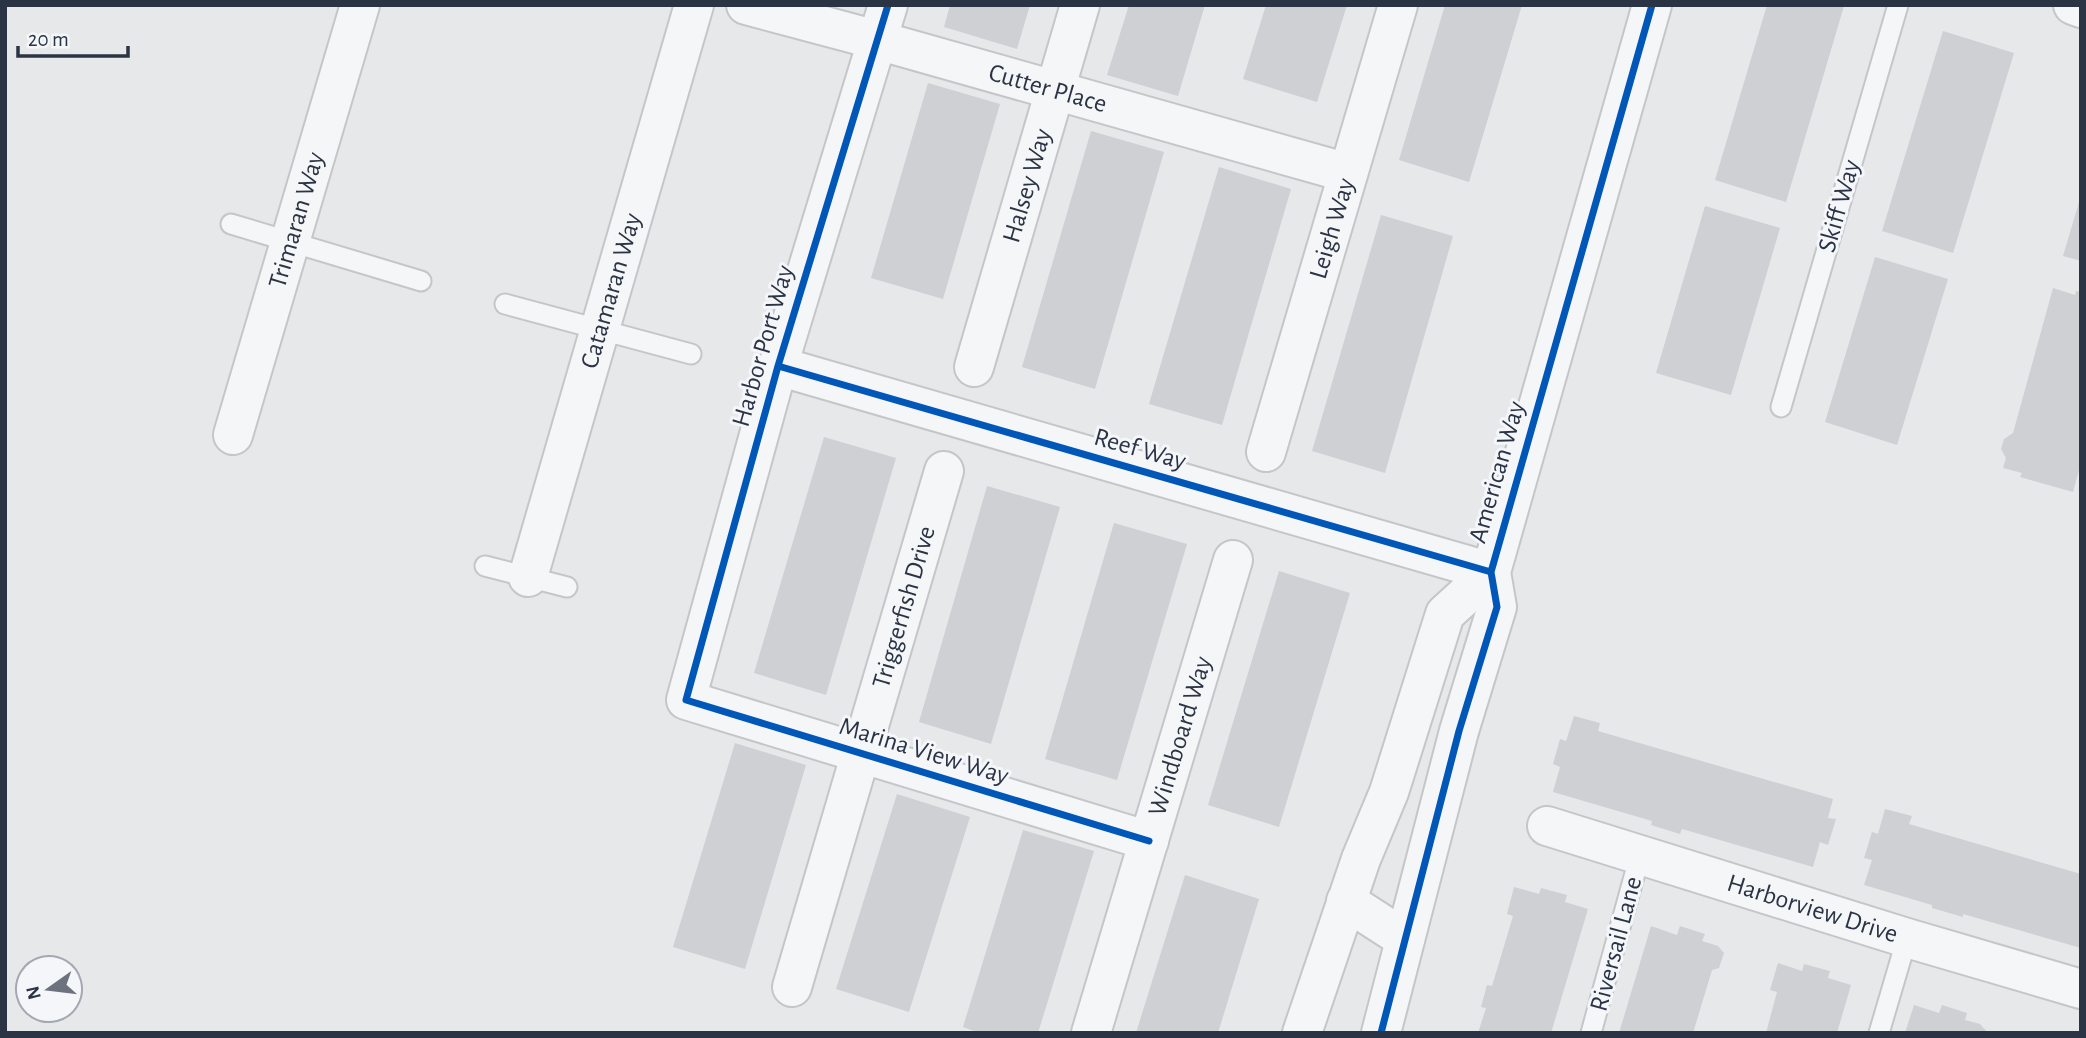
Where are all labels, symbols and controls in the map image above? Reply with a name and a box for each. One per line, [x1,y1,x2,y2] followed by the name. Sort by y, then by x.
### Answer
[18,14,128,58] scale bar
[28,29,69,50] text: 20 m
[986,59,1110,117] street label: Cutter Place
[998,126,1056,246] street label: Halsey Way
[264,149,329,291] street label: Trimaran Way
[1813,157,1865,255] street label: Skiff Way
[1305,175,1359,282] street label: Leigh Way
[576,210,646,371] street label: Catamaran Way
[728,262,798,430] street label: Harbor Port Way
[1464,398,1530,546] street label: American Way
[1091,424,1189,474] street label: Reef Way
[868,523,940,691] street label: Triggerfish Drive
[1144,653,1216,819] street label: Windboard Way
[836,713,1012,789] street label: Marina View Way
[1724,870,1901,947] street label: Harborview Drive
[1586,874,1646,1014] street label: Riversail Lane
[14,954,84,1024] north arrow
[23,984,45,1001] text: N

